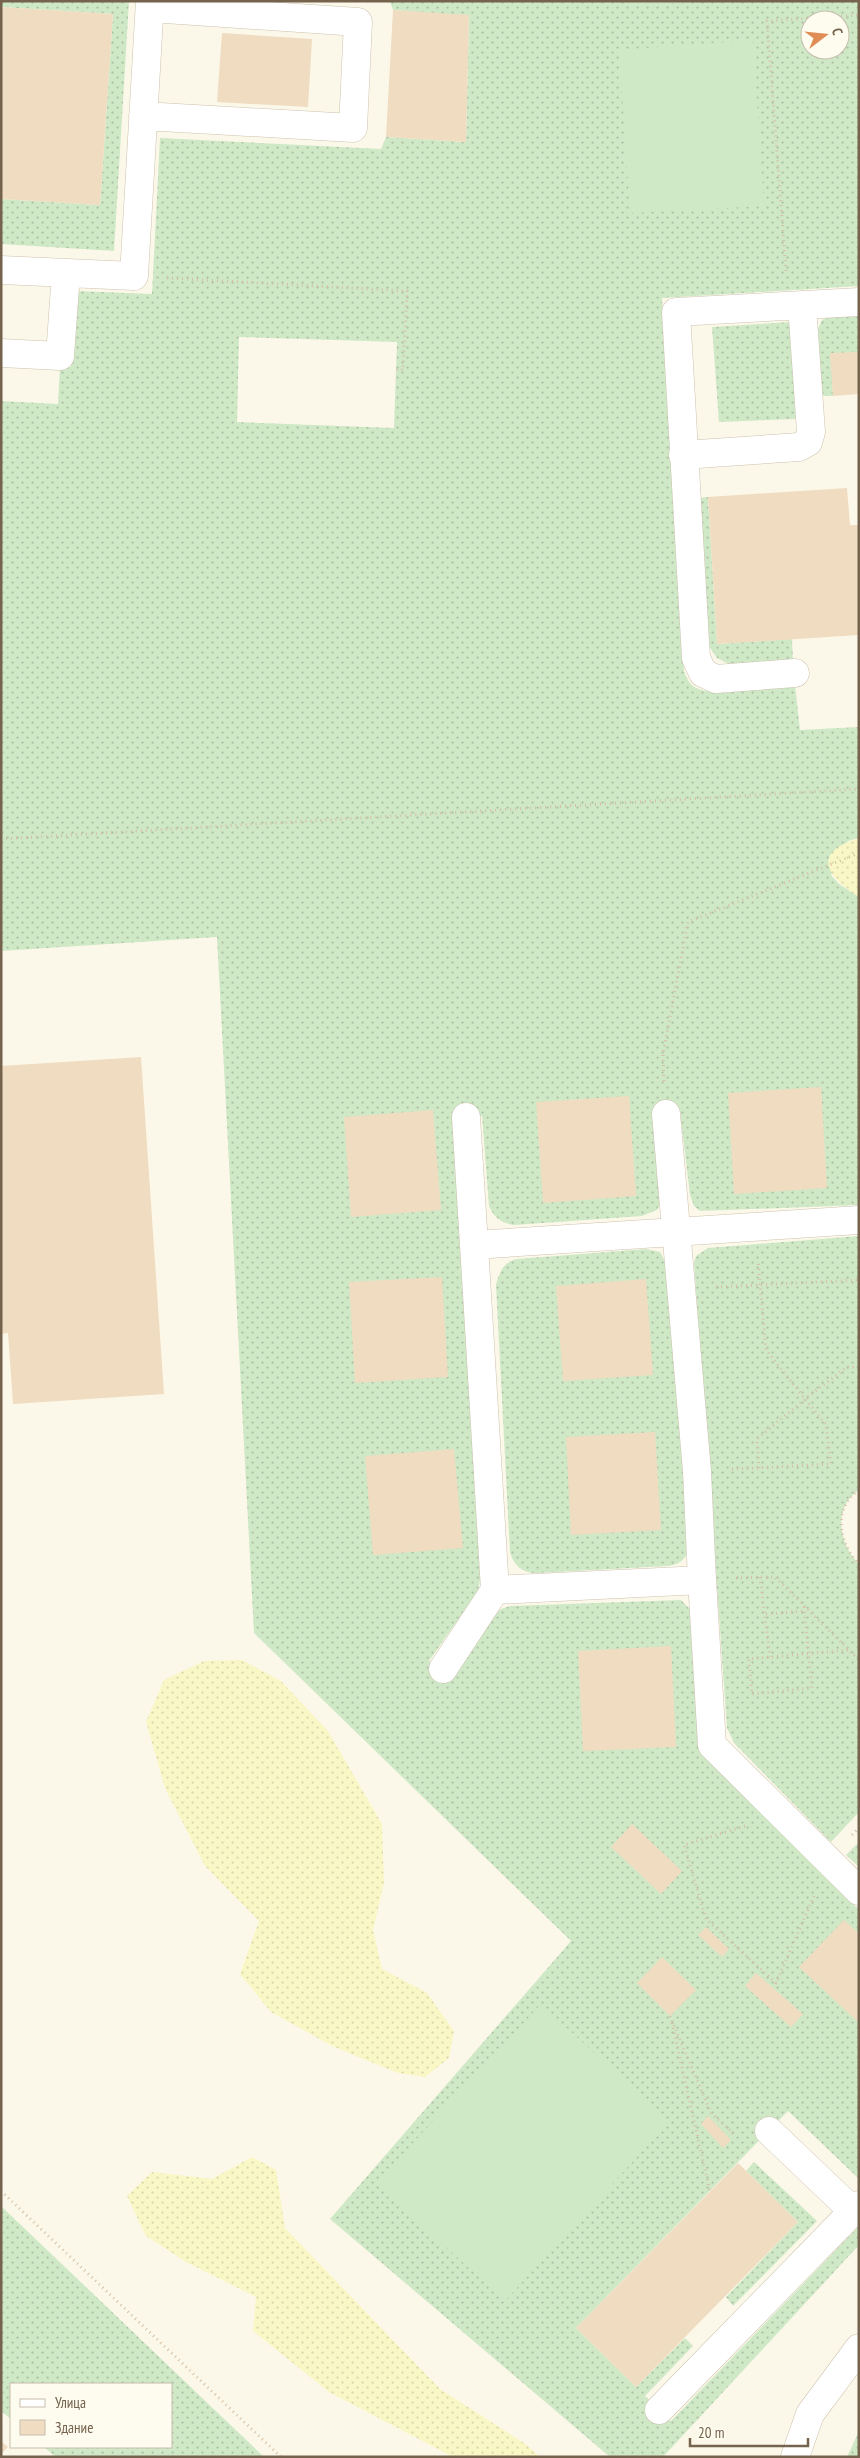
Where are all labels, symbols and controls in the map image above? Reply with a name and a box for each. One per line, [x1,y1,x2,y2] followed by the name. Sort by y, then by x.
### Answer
[800,10,850,60] north arrow
[828,26,847,38] text: С
[10,2383,172,2448] legend
[55,2393,86,2412] text: Улица
[690,2416,808,2448] scale bar
[55,2418,93,2437] text: Здание
[698,2423,724,2442] text: 20 m

